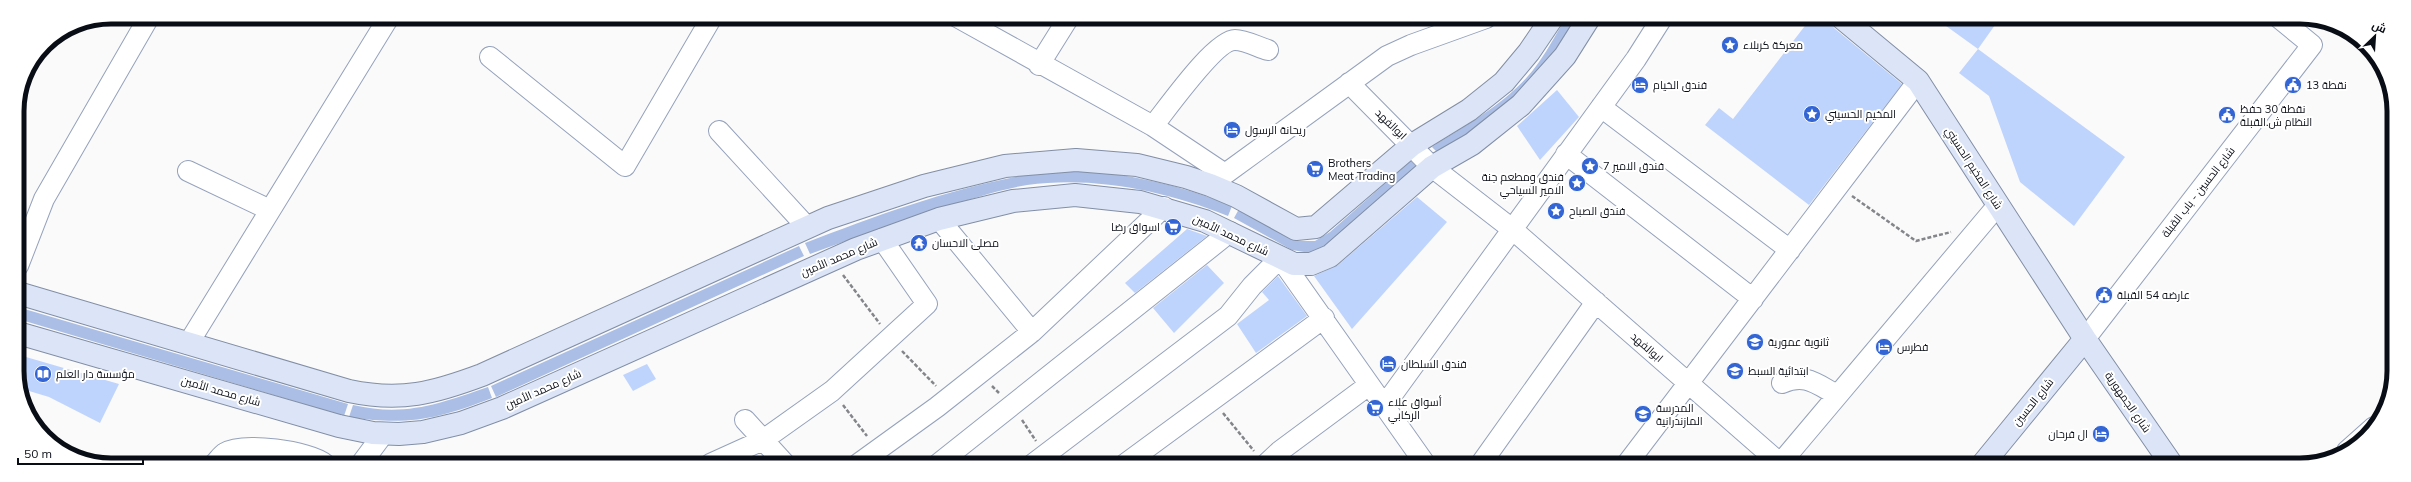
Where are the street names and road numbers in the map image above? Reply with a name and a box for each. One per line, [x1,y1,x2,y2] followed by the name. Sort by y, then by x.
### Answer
[1372,106,1410,142] street label: ابوالفهد
[1941,124,2006,213] street label: شارع المخيم الحسيني
[2158,144,2239,241] street label: شارع الحسين - باب القبلة
[1190,211,1271,260] street label: شارع محمد الأمين
[798,235,880,280] street label: شارع محمد الأمين
[1628,329,1666,365] street label: ابوالفهد
[503,366,584,413] street label: شارع محمد الأمين
[2101,369,2154,436] street label: شارع الجمهورية
[179,373,262,410] street label: شارع محمد الأمين
[2010,375,2057,429] street label: شارع الحسين

